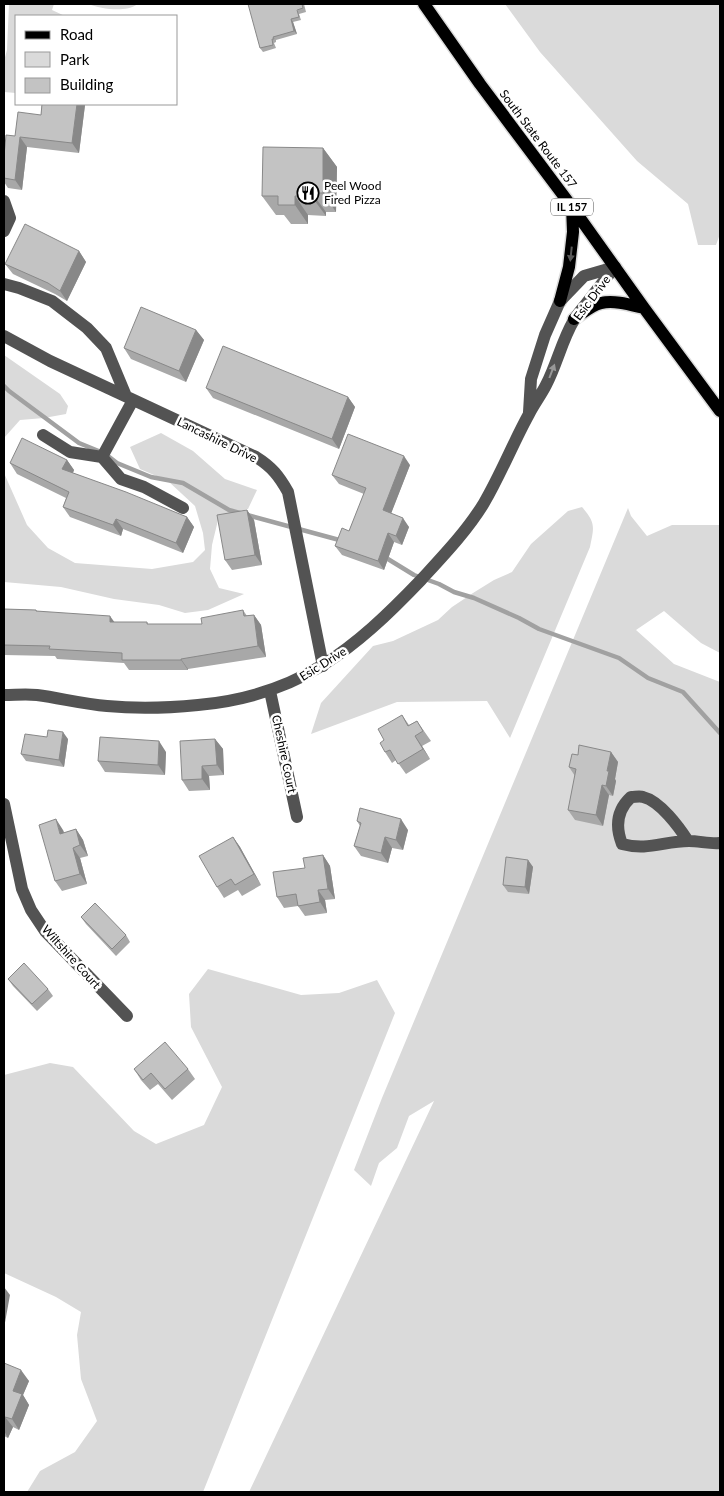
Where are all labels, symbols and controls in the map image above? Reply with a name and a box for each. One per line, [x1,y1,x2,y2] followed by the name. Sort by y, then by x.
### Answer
[15,15,178,105] legend
[60,25,93,43] text: Road
[60,50,90,68] text: Park
[60,75,113,93] text: Building
[496,87,580,191] street label: South State Route 157
[324,178,381,207] place label: Peel Wood Fired Pizza
[296,181,320,205] restaurant icon: Peel Wood Fired Pizza
[551,198,593,216] road number: IL 157
[567,247,575,263] one-way arrow
[570,272,613,323] street label: Esic Drive
[548,364,556,378] one-way arrow
[175,414,260,465] street label: Lancashire Drive
[297,643,349,684] street label: Esic Drive
[269,713,300,795] street label: Cheshire Court
[39,922,104,992] street label: Wiltshire Court

